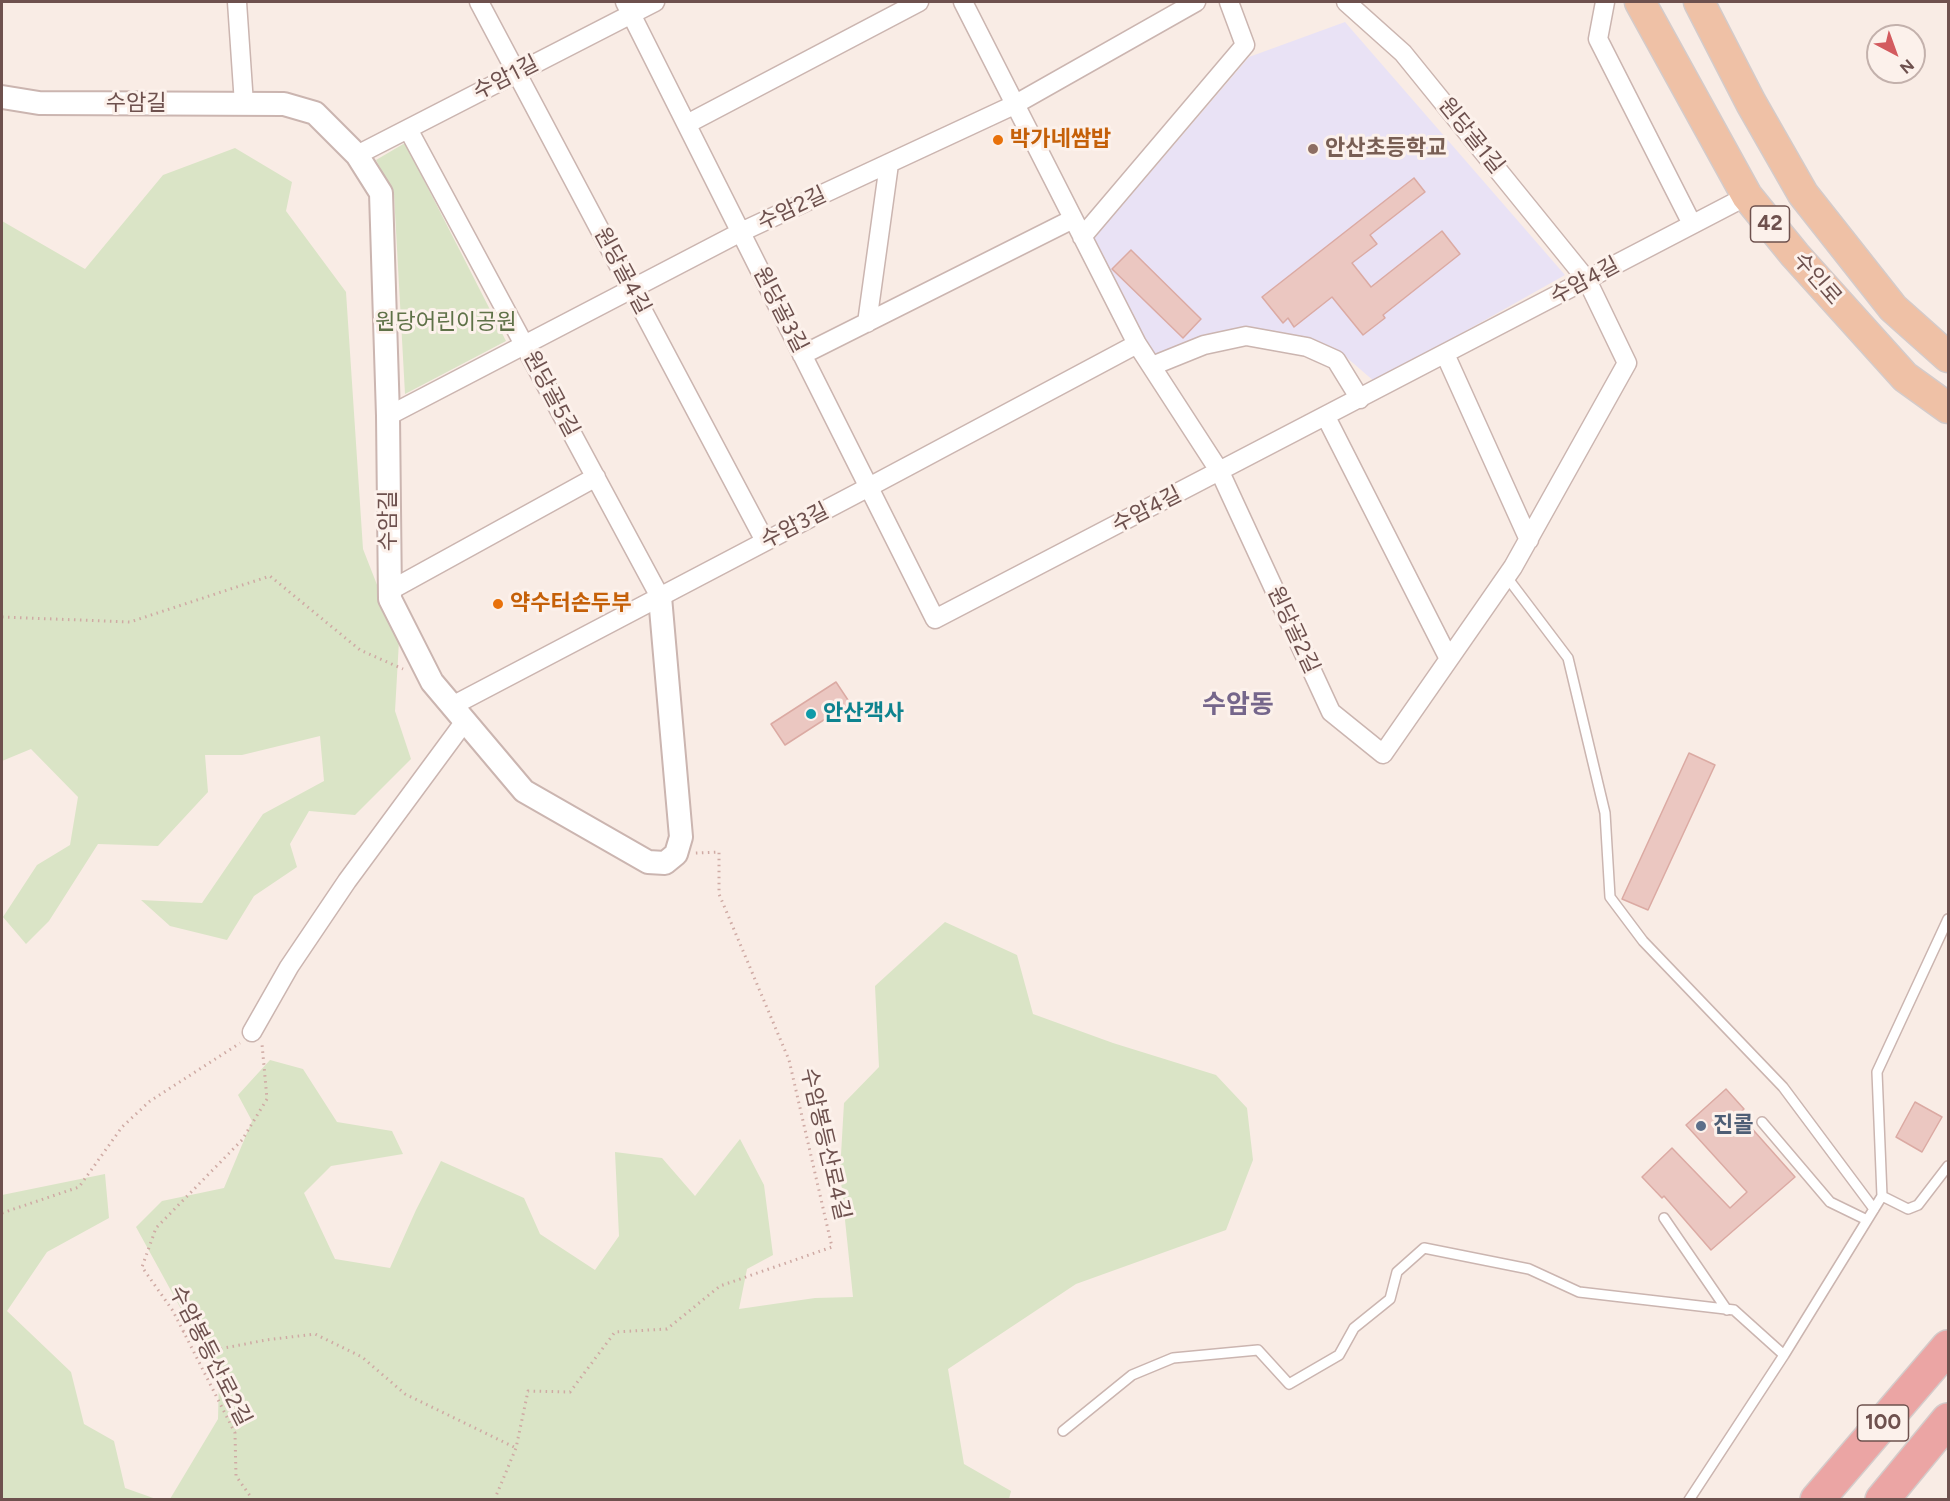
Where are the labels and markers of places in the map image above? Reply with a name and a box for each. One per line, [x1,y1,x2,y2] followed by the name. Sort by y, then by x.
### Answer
[1010,127,1111,153] place label: 박가네쌈밥
[991,133,1005,147] marker: 박가네쌈밥
[1325,136,1446,162] place label: 안산초등학교
[1306,142,1320,156] marker: 안산초등학교
[510,591,631,617] place label: 약수터손두부
[491,597,505,611] marker: 약수터손두부
[823,701,904,727] place label: 안산객사
[804,707,818,721] marker: 안산객사
[1713,1113,1753,1139] place label: 진콜
[1694,1119,1708,1133] marker: 진콜

